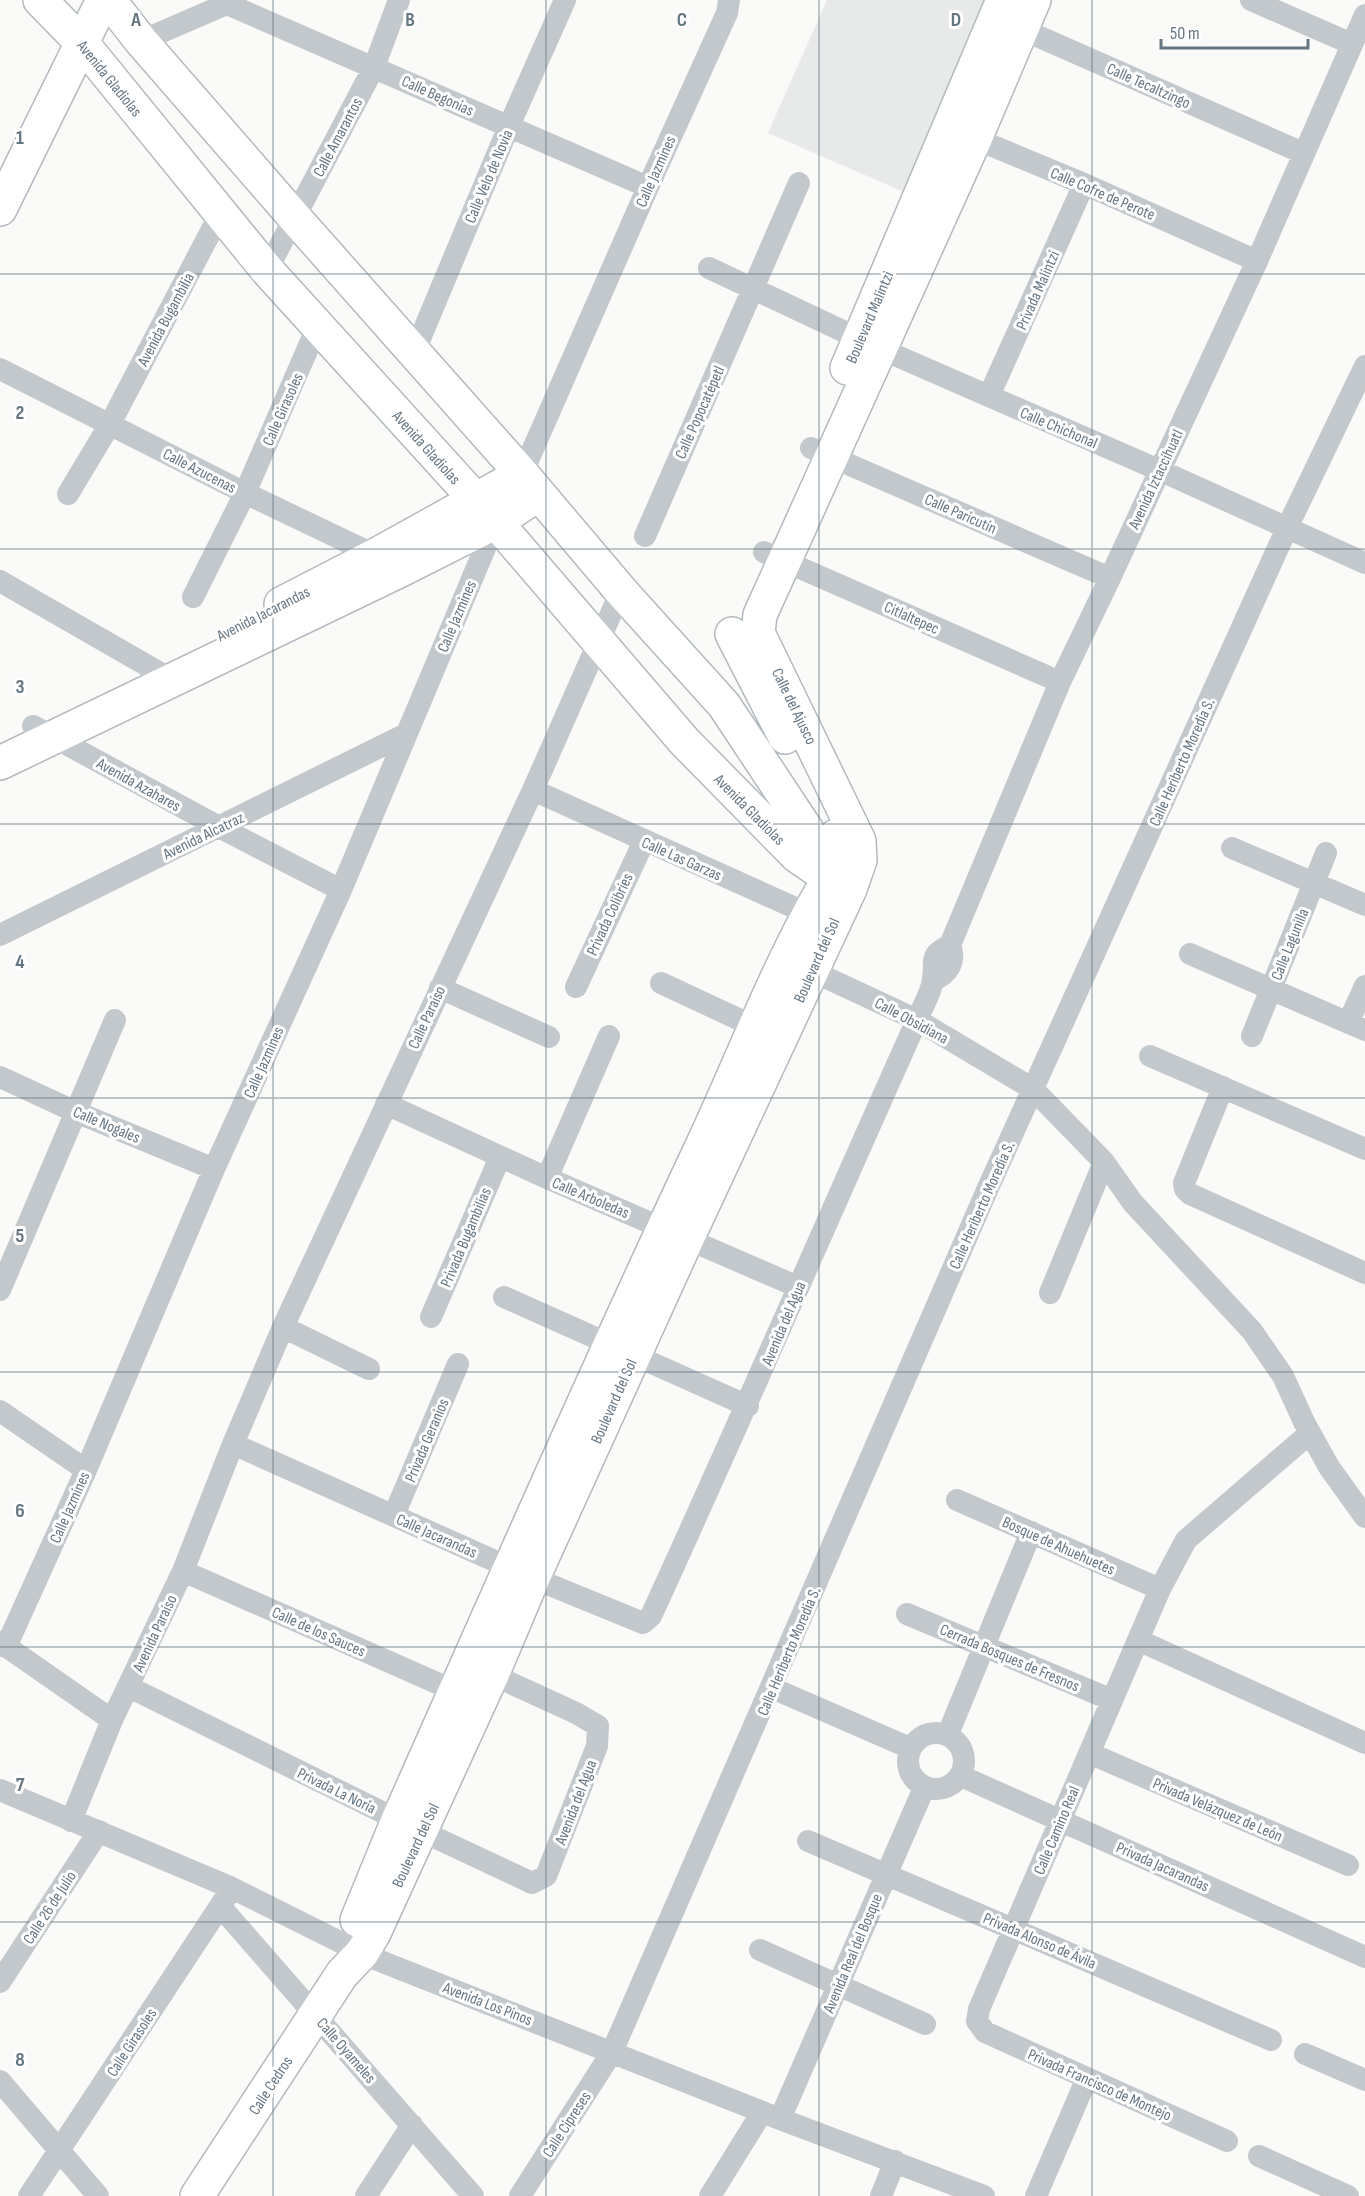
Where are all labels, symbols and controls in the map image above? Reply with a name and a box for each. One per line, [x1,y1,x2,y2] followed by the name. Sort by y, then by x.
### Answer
[130,8,141,32] text: A
[405,8,415,32] text: B
[677,8,687,32] text: C
[951,8,961,32] text: D
[1161,12,1308,50] scale bar
[1170,23,1200,44] text: 50 m
[72,36,146,121] street label: Avenida Gladiolas
[1104,60,1193,113] street label: Calle Tecaltzingo
[398,72,477,121] street label: Calle Begonias
[310,95,367,180] street label: Calle Amarantos
[16,126,24,150] text: 1
[461,127,518,226] street label: Calle Velo de Novia
[632,133,681,210] street label: Calle Jazmines
[1047,164,1158,225] street label: Calle Cofre de Perote
[1013,248,1064,333] street label: Privada Malintzi
[842,269,898,366] street label: Boulevard Malintzi
[133,270,199,370] street label: Avenida Bugambilia
[671,363,729,462] street label: Calle Popocatépetl
[259,370,308,449] street label: Calle Girasoles
[16,401,24,425] text: 2
[1017,404,1100,453] street label: Calle Chichonal
[387,406,464,489] street label: Avenida Gladiolas
[1125,427,1188,533] street label: Avenida Iztaccíhuatl
[160,445,239,498] street label: Calle Azucenas
[922,490,999,539] street label: Calle Paricutín
[434,578,481,655] street label: Calle Jazmines
[213,583,314,646] street label: Avenida Jacarandas
[881,598,942,639] street label: Citlaltepec
[767,665,820,748] street label: Calle del Ajusco
[16,675,25,699] text: 3
[1146,696,1219,829] street label: Calle Heriberto Moredia S.
[92,754,184,816] street label: Avenida Azahares
[709,770,789,850] street label: Avenida Gladiolas
[159,808,248,865] street label: Avenida Alcatraz
[639,833,724,885] street label: Calle Las Garzas
[583,870,638,959] street label: Privada Colibríes
[1267,906,1313,983] street label: Calle Lagunilla
[790,915,844,1006] street label: Boulevard del Sol
[15,950,25,974] text: 4
[405,983,450,1052] street label: Calle Paraíso
[871,994,951,1049] street label: Calle Obsidiana
[240,1024,289,1101] street label: Calle Jazmines
[70,1103,143,1148] street label: Calle Nogales
[946,1139,1019,1272] street label: Calle Heriberto Moredia S.
[549,1174,632,1223] street label: Calle Arboledas
[437,1185,496,1290] street label: Privada Bugambilias
[16,1224,25,1248] text: 5
[758,1279,811,1369] street label: Avenida del Agua
[587,1356,641,1447] street label: Boulevard del Sol
[401,1396,454,1485] street label: Privada Geranios
[46,1469,95,1546] street label: Calle Jazmines
[15,1499,25,1523] text: 6
[393,1510,480,1563] street label: Calle Jacarandas
[999,1513,1118,1580] street label: Bosque de Ahuehuetes
[754,1585,825,1719] street label: Calle Heriberto Moredia S.
[129,1592,181,1676] street label: Avenida Paraíso
[269,1603,368,1662] street label: Calle de los Sauces
[937,1620,1082,1696] street label: Cerrada Bosques de Fresnos
[551,1757,601,1849] street label: Avenida del Agua
[294,1764,379,1819] street label: Privada La Noria
[16,1773,25,1797] text: 7
[1150,1774,1285,1846] street label: Privada Velázquez de León
[1030,1783,1085,1878] street label: Calle Camino Real
[389,1801,444,1891] street label: Boulevard del Sol
[1113,1838,1212,1896] street label: Privada Jacarandas
[20,1868,81,1948] street label: Calle 26 de Julio
[819,1891,887,2017] street label: Avenida Real del Bosque
[980,1909,1099,1974] street label: Privada Alonso de Ávila
[439,1978,535,2030] street label: Avenida Los Pinos
[103,2005,161,2081] street label: Calle Girasoles
[312,2014,380,2088] street label: Calle Oyameles
[1025,2045,1174,2126] street label: Privada Francisco de Montejo
[15,2048,25,2072] text: 8
[245,2053,297,2119] street label: Calle Cedros
[539,2088,596,2161] street label: Calle Cipreses

